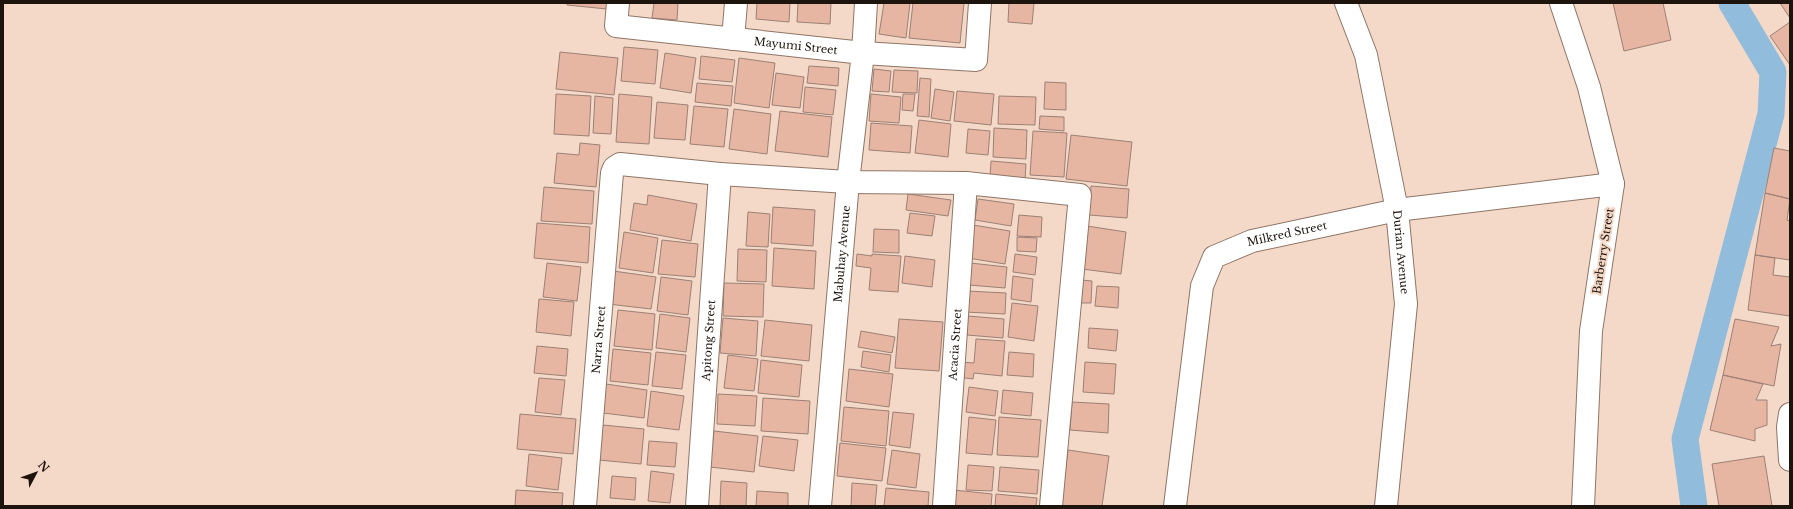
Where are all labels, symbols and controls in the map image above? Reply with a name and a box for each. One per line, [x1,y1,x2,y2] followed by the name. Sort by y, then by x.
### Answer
[753,34,839,57] street label: Mayumi Street
[831,205,853,303] street label: Mabuhay Avenue
[1589,206,1617,295] street label: Barberry Street
[1390,209,1412,295] street label: Durian Avenue
[1246,218,1329,249] street label: Milkred Street
[699,298,718,383] street label: Apitong Street
[589,304,608,374] street label: Narra Street
[945,307,965,382] street label: Acacia Street
[16,453,56,493] north arrow
[35,458,53,475] text: N

